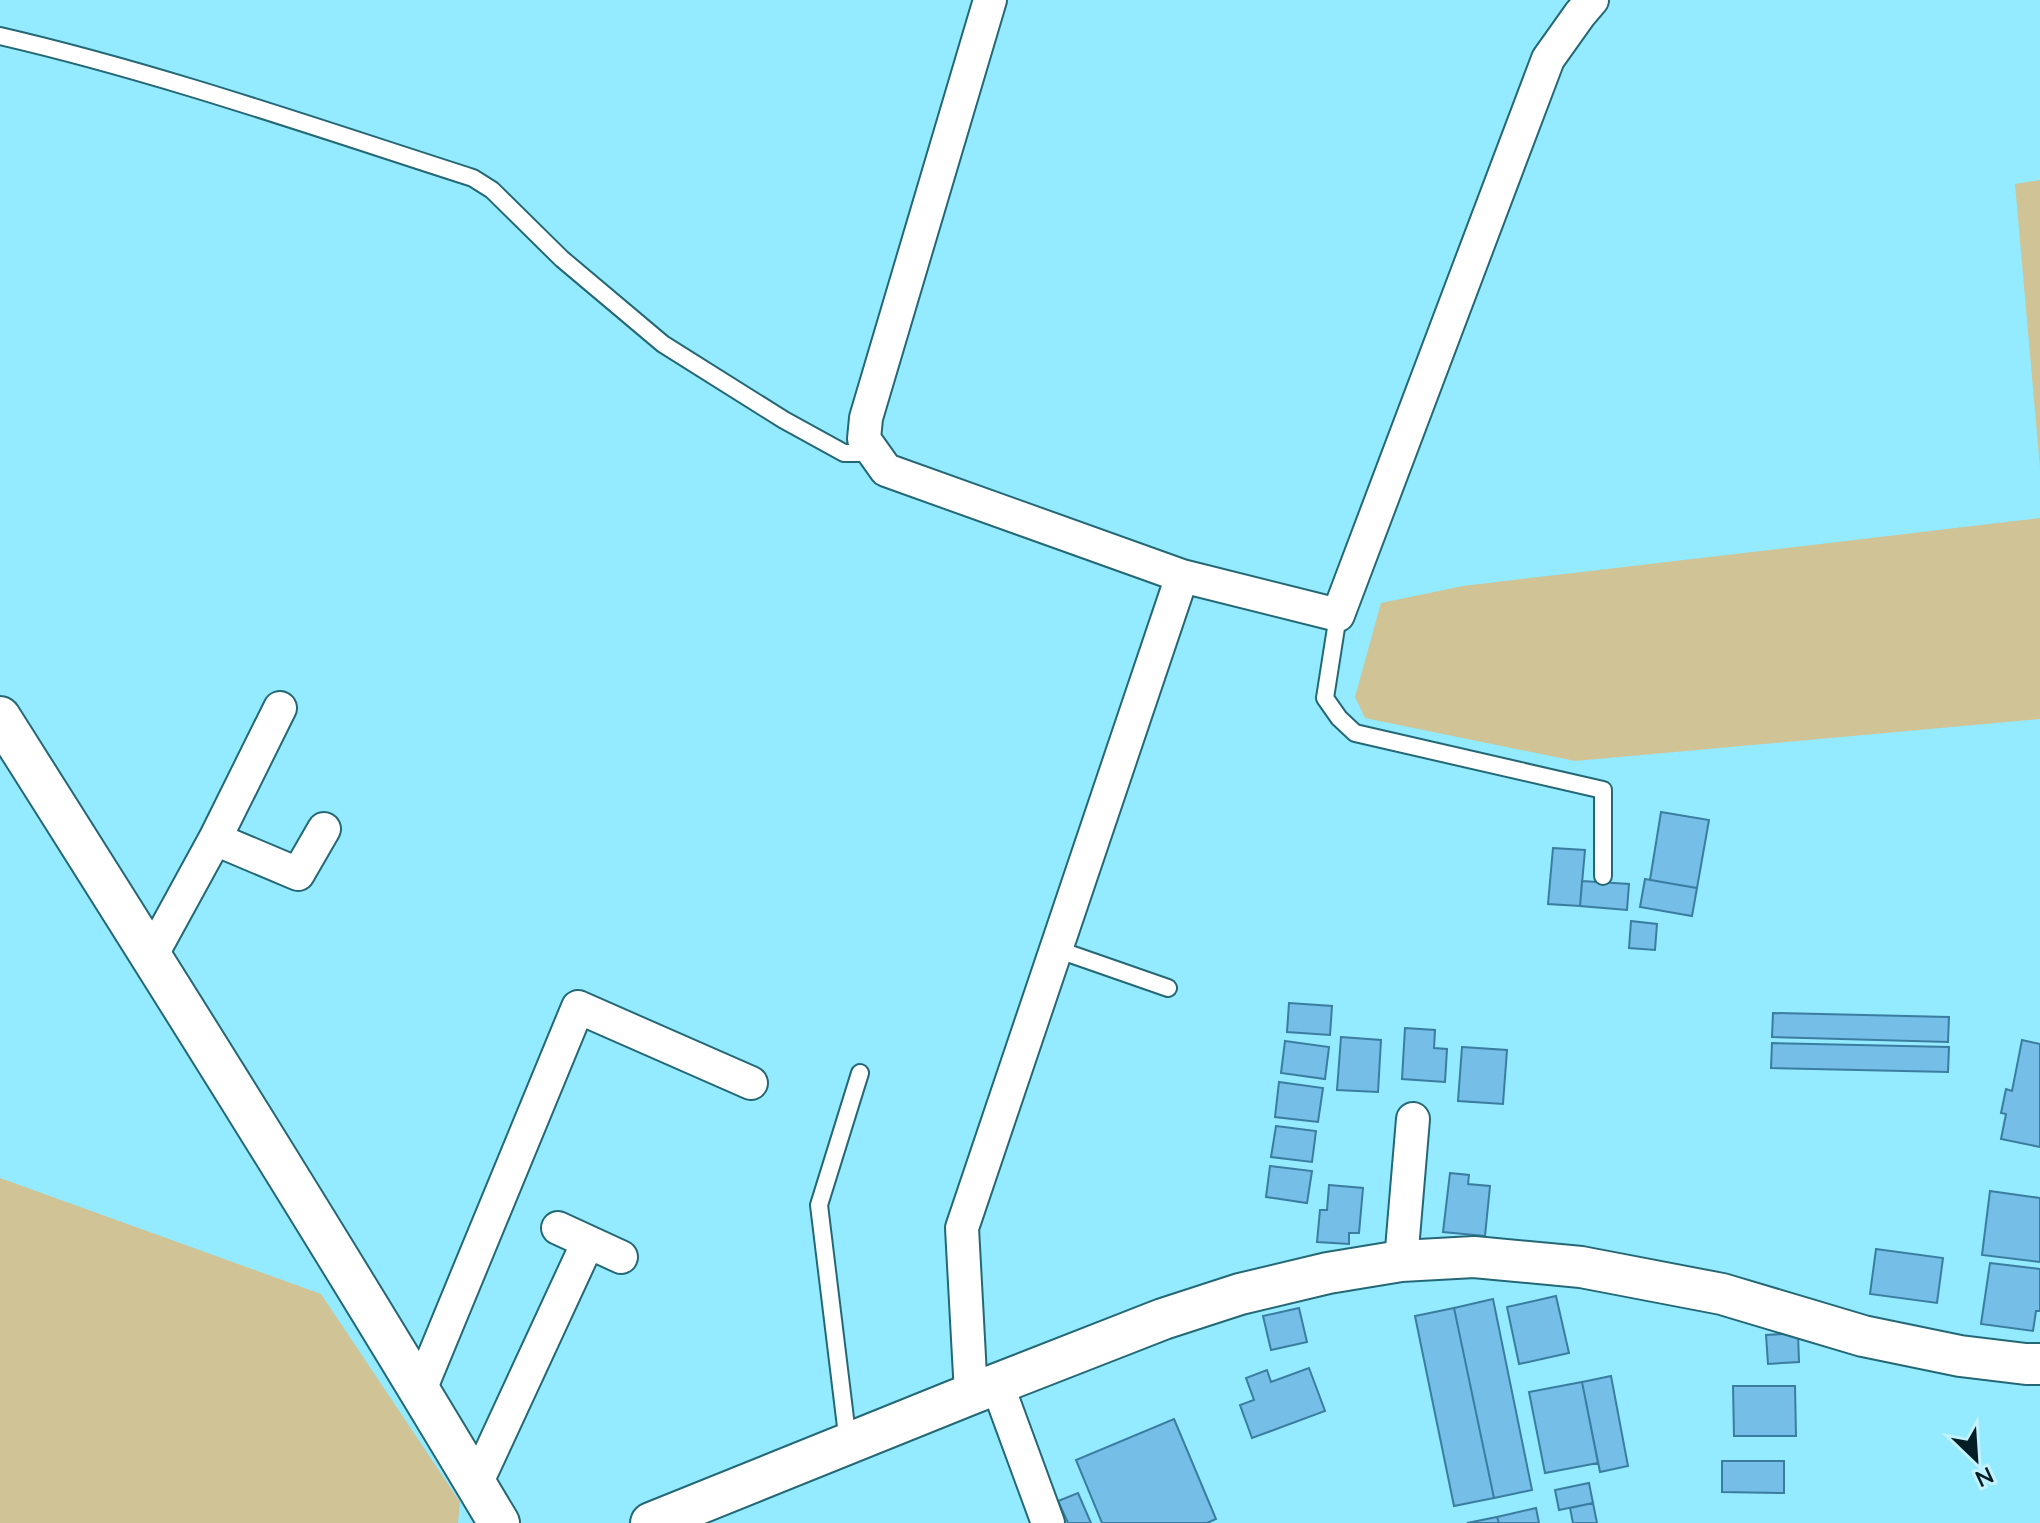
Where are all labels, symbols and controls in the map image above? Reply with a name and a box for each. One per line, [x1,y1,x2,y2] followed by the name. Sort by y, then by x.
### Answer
[1936,1419,2016,1499] north arrow
[1971,1462,1998,1493] text: N

